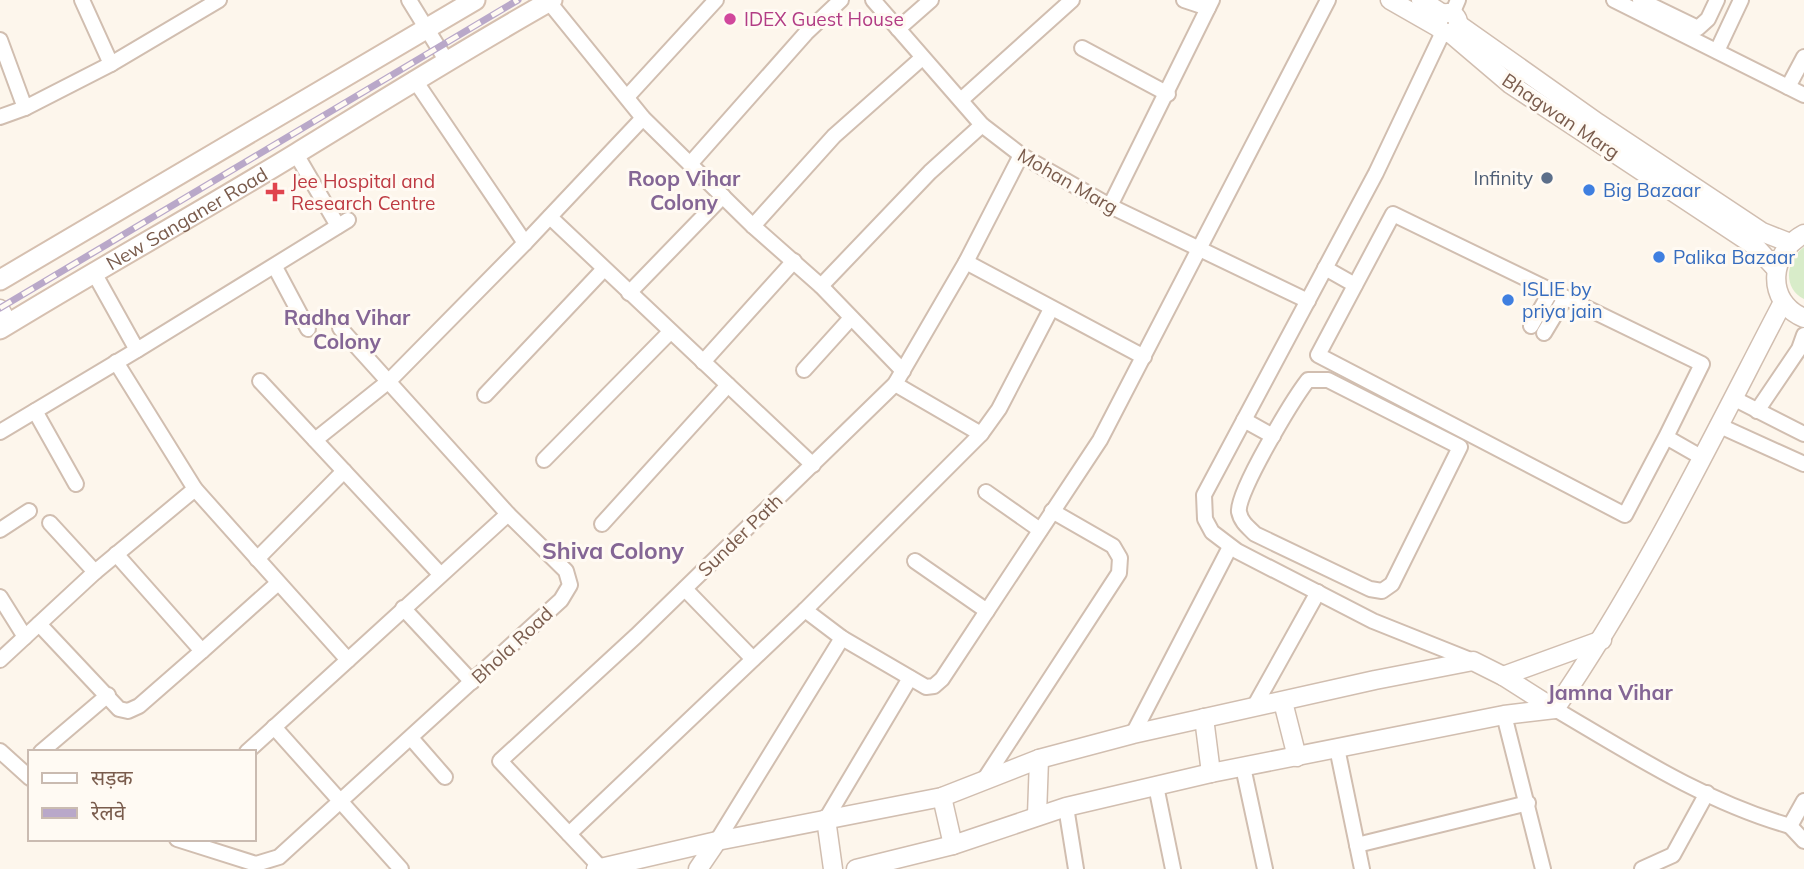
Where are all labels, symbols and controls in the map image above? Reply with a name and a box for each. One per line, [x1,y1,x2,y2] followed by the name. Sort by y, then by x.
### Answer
[744,7,904,31] place label: IDEX Guest House
[722,11,738,27] marker: IDEX Guest House
[1498,68,1624,164] street label: Bhagwan Marg
[1014,143,1122,219] street label: Mohan Marg
[102,162,272,275] street label: New Sanganer Road
[628,165,741,215] district label: Roop Vihar Colony
[1474,166,1533,190] place label: Infinity
[291,169,435,215] place label: Jee Hospital and Research Centre
[1539,170,1555,186] marker: Infinity
[1603,178,1701,202] place label: Big Bazaar
[265,182,285,202] marker: Jee Hospital and Research Centre
[1581,182,1597,198] marker: Big Bazaar
[1673,245,1795,269] place label: Palika Bazaar
[1651,249,1667,265] marker: Palika Bazaar
[1522,277,1603,323] place label: ISLIE by priya jain
[1500,292,1516,308] marker: ISLIE by priya jain
[284,304,411,354] district label: Radha Vihar Colony
[693,489,787,581] street label: Sunder Path
[542,536,684,565] district label: Shiva Colony
[466,601,558,689] street label: Bhola Road
[1547,679,1673,705] district label: Jamna Vihar
[28,750,256,841] legend
[91,764,133,790] text: सड़क
[90,799,126,825] text: रेलवे

